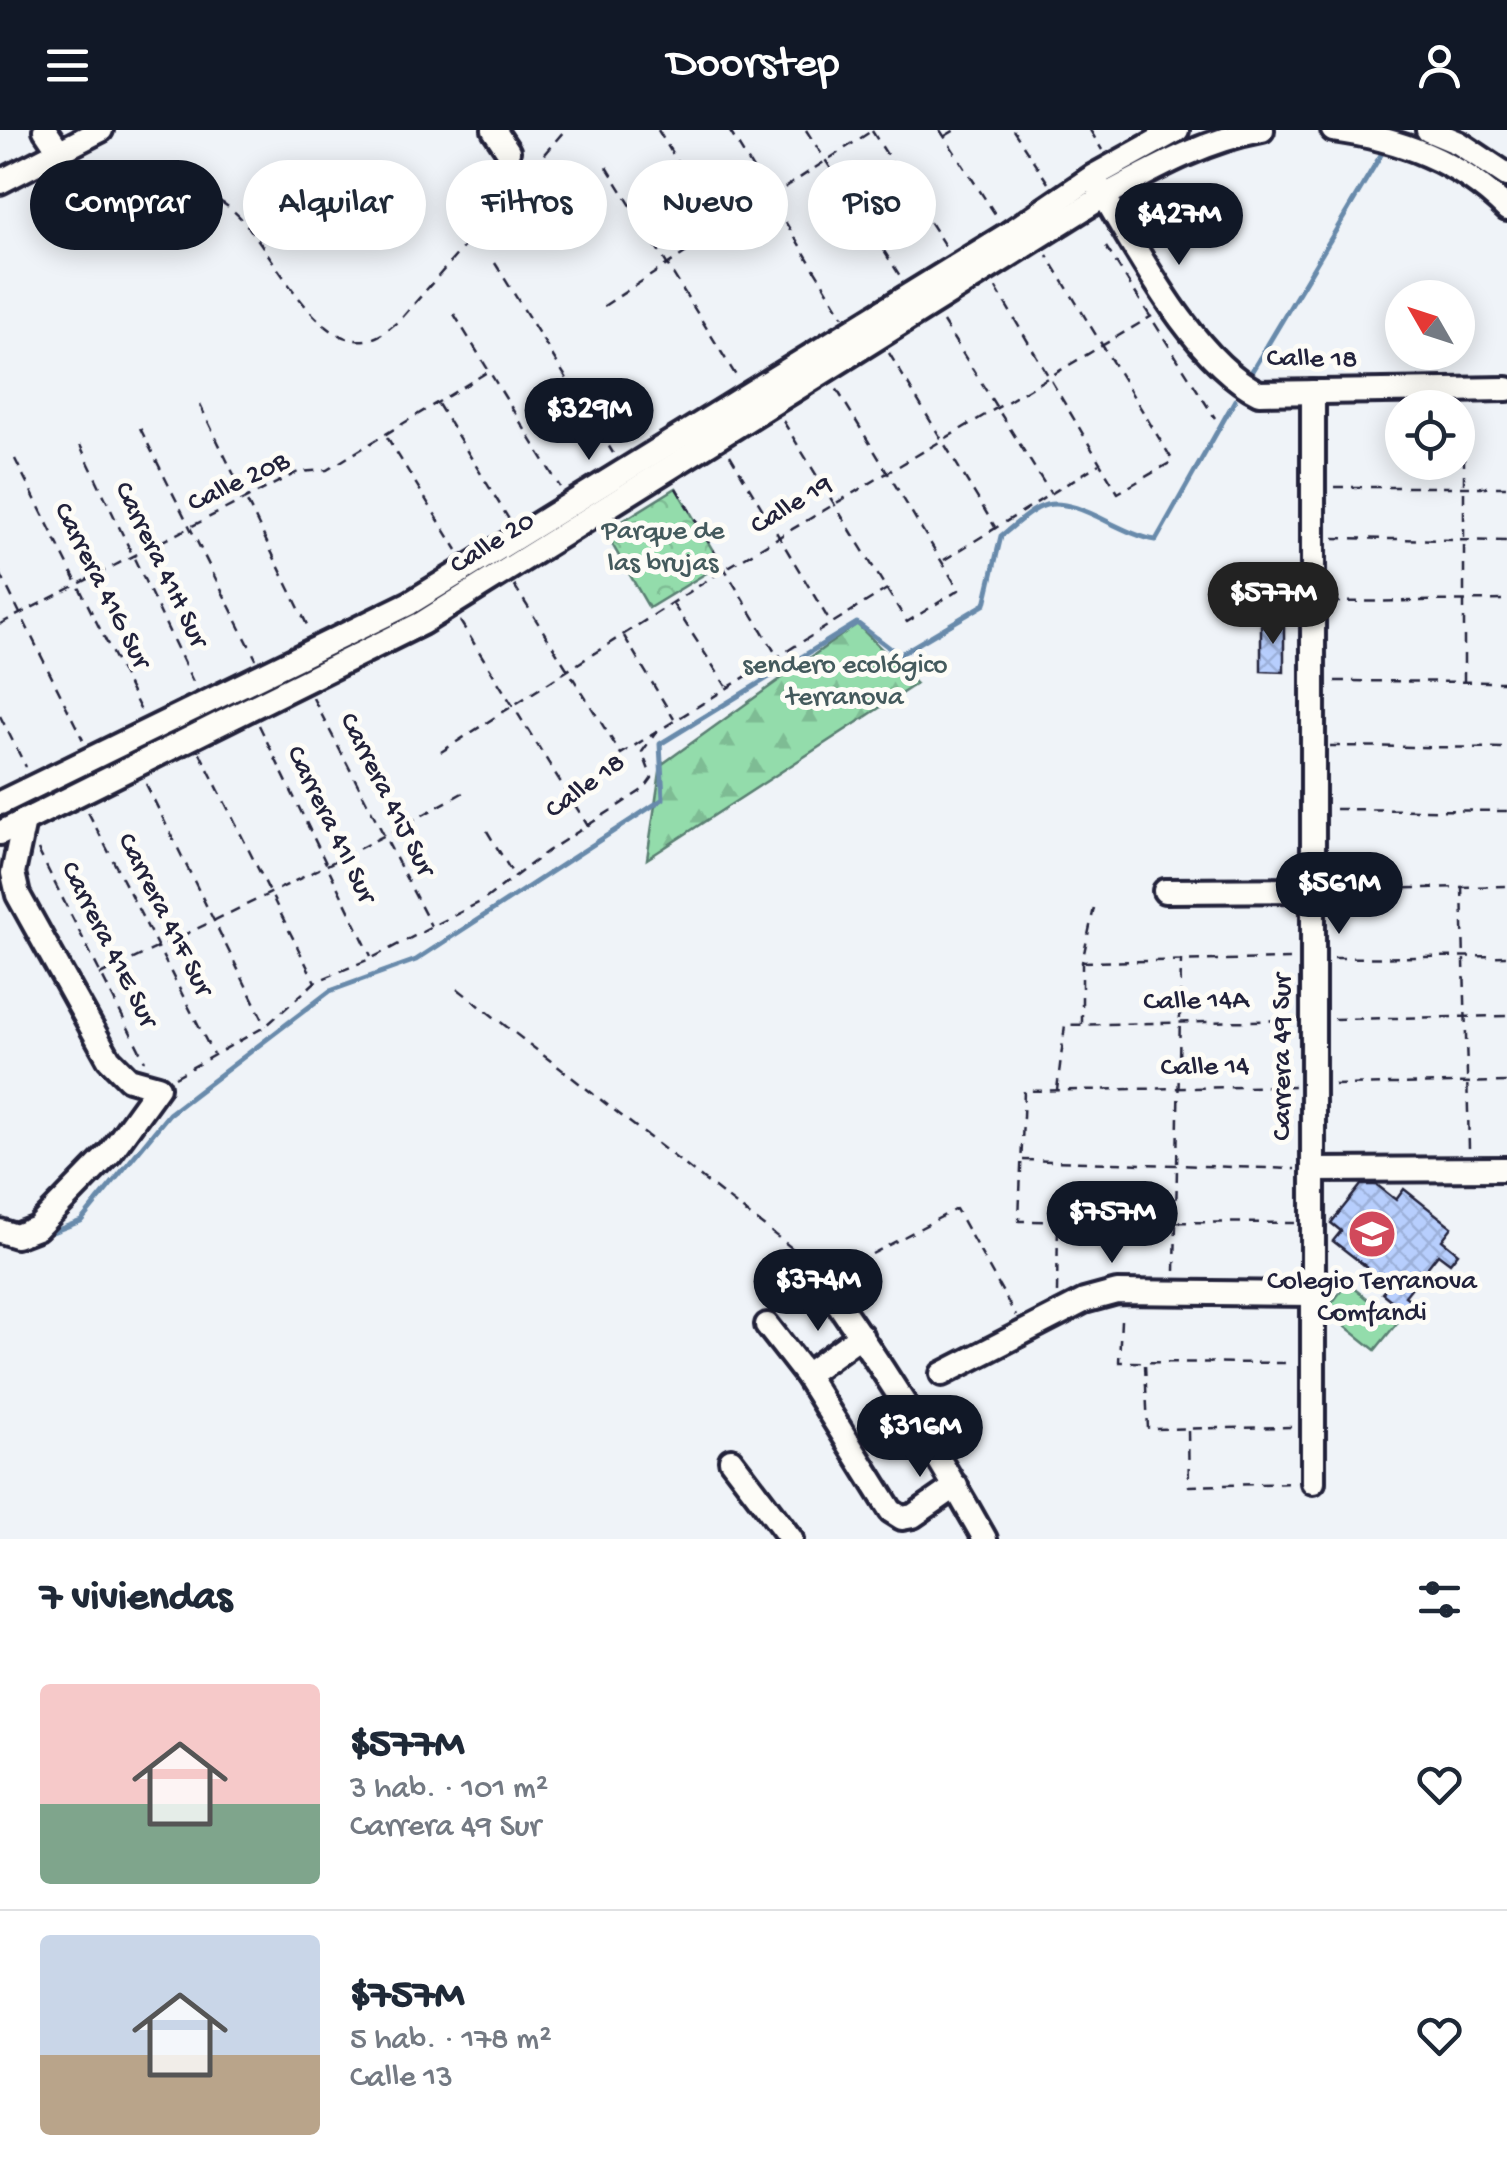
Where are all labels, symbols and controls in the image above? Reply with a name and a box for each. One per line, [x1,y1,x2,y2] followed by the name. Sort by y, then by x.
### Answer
[40,38,95,93] icon: menu
[1412,38,1467,93] icon: person
[667,39,840,92] text: Doorstep
[30,160,223,250] chip: Comprar
[243,160,426,250] chip: Alquilar
[446,160,607,250] chip: Filtros
[627,160,788,250] chip: Nuevo
[808,160,936,250] chip: Piso
[1109,183,1249,268] pin: $427M
[1137,196,1221,234] text: $427M
[1385,280,1475,370] north arrow
[1385,280,1475,480] map controls
[1266,343,1358,377] street label: Calle 18
[519,378,659,463] pin: $329M
[1385,390,1475,480] button: locate
[547,391,631,429] text: $329M
[183,445,296,521] street label: Calle 20B
[745,469,839,543] street label: Calle 19
[106,477,215,655] street label: Carrera 41H Sur
[45,497,158,676] street label: Carrera 41G Sur
[444,505,542,583] street label: Calle 20
[601,516,725,581] park label: Parque de las brujas
[1203,562,1343,647] pin: $577M
[1230,575,1316,613] text: $577M
[742,650,948,715] park label: sendero ecológico terranova
[331,708,442,884] street label: Carrera 41J Sur
[278,741,383,911] street label: Carrera 41I Sur
[540,747,632,827] street label: Calle 18
[109,828,220,1004] street label: Carrera 41F Sur
[1269,852,1409,937] pin: $561M
[52,857,165,1035] street label: Carrera 41E Sur
[1298,865,1380,903] text: $561M
[1267,971,1300,1141] street label: Carrera 49 Sur
[1143,985,1250,1019] street label: Calle 14A
[1160,1051,1250,1085] street label: Calle 14
[1042,1181,1182,1266] pin: $757M
[1069,1194,1155,1232] text: $757M
[1346,1208,1398,1260] school or university icon: Colegio Terranova Comfandi
[748,1249,888,1334] pin: $374M
[776,1262,860,1300] text: $374M
[1267,1266,1478,1331] place label: Colegio Terranova Comfandi
[850,1395,990,1480] pin: $316M
[879,1408,961,1446] text: $316M
[1412,1572,1467,1627] icon: filters
[40,1575,232,1624] text: 7 viviendas
[350,1722,464,1771] text: $577M
[120,1724,240,1844] icon: home
[1412,1757,1467,1812] icon: heart
[350,1771,548,1809] text: 3 hab. · 101 m²
[350,1809,541,1847] text: Carrera 49 Sur
[350,1973,464,2022] text: $757M
[120,1975,240,2095] icon: home
[1412,2008,1467,2063] icon: heart
[350,2022,552,2060] text: 5 hab. · 178 m²
[350,2060,453,2098] text: Calle 13

